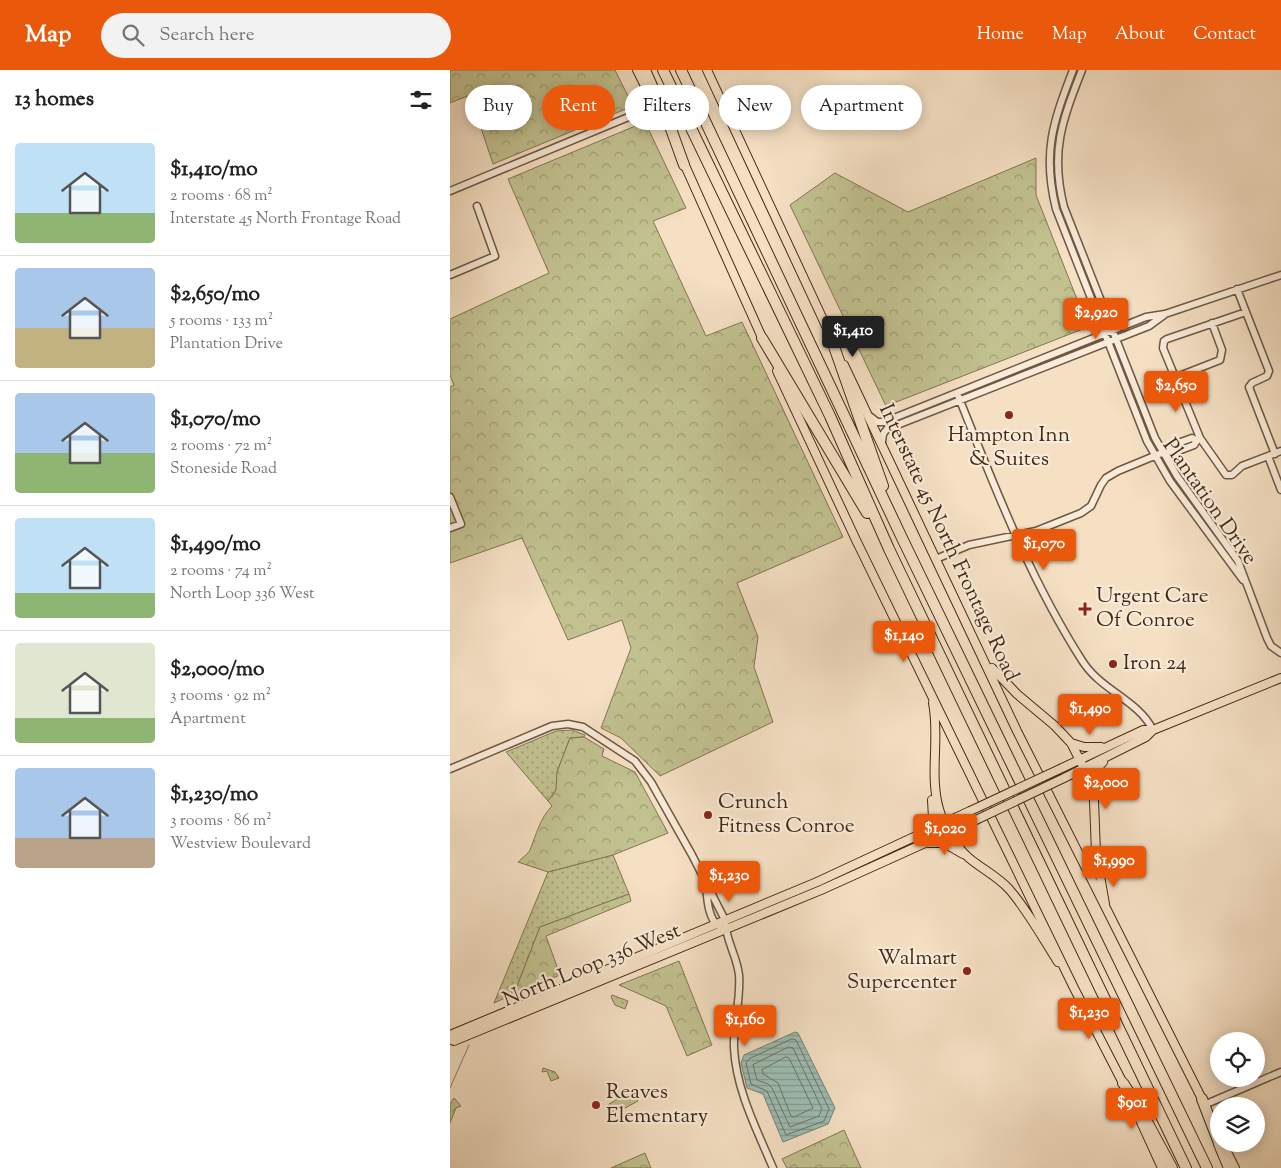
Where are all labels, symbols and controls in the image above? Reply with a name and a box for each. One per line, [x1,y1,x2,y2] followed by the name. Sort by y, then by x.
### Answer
[101,13,451,58] search box
[25,18,71,52] text: Map
[119,21,147,49] icon: search
[159,22,255,49] text: Search here
[977,22,1024,48] text: Home
[1052,22,1087,48] text: Map
[1115,22,1165,48] text: About
[1193,22,1256,48] text: Contact
[15,85,94,115] text: 13 homes
[465,85,532,130] chip: Buy
[542,85,615,130] chip: Rent
[625,85,709,130] chip: Filters
[719,85,791,130] chip: New
[801,85,922,130] chip: Apartment
[407,86,435,114] icon: filters
[170,155,258,185] text: $1,410/mo
[55,163,115,223] icon: home
[170,185,273,208] text: 2 rooms · 68 m²
[170,208,401,231] text: Interstate 45 North Frontage Road
[170,280,260,310] text: $2,650/mo
[55,288,115,348] icon: home
[1055,298,1137,340] pin: $2,920
[1074,302,1118,325] text: $2,920
[170,310,273,333] text: 5 rooms · 133 m²
[812,316,894,358] pin: $1,410
[833,320,873,343] text: $1,410
[170,333,283,356] text: Plantation Drive
[1135,370,1217,413] pin: $2,650
[1155,375,1197,398] text: $2,650
[870,399,1026,687] street label: Interstate 45 North Frontage Road
[170,405,261,435] text: $1,070/mo
[1003,409,1015,421] marker: Hampton Inn & Suites
[55,413,115,473] icon: home
[948,421,1070,475] place label: Hampton Inn & Suites
[1154,433,1264,571] street label: Plantation Drive
[170,435,272,458] text: 2 rooms · 72 m²
[170,458,277,481] text: Stoneside Road
[1003,528,1085,571] pin: $1,070
[170,530,261,560] text: $1,490/mo
[1023,533,1065,556] text: $1,070
[55,538,115,598] icon: home
[170,560,272,583] text: 2 rooms · 74 m²
[1096,582,1208,636] place label: Urgent Care Of Conroe
[170,583,314,606] text: North Loop 336 West
[1078,602,1092,616] marker: Urgent Care Of Conroe
[863,620,945,663] pin: $1,140
[884,625,924,648] text: $1,140
[1123,649,1187,679] place label: Iron 24
[170,655,265,685] text: $2,000/mo
[1107,658,1119,670] marker: Iron 24
[55,663,115,723] icon: home
[170,685,271,708] text: 3 rooms · 92 m²
[1049,694,1131,736] pin: $1,490
[1069,698,1111,721] text: $1,490
[170,708,246,731] text: Apartment
[1065,768,1147,810] pin: $2,000
[1084,772,1128,795] text: $2,000
[170,780,258,810] text: $1,230/mo
[55,788,115,848] icon: home
[718,788,855,842] place label: Crunch Fitness Conroe
[702,809,714,821] marker: Crunch Fitness Conroe
[170,810,272,833] text: 3 rooms · 86 m²
[904,814,986,856] pin: $1,020
[924,818,966,841] text: $1,020
[170,833,311,856] text: Westview Boulevard
[1073,846,1155,888] pin: $1,990
[1093,850,1135,873] text: $1,990
[688,860,770,903] pin: $1,230
[709,865,749,888] text: $1,230
[499,917,685,1015] street label: North Loop 336 West
[847,944,957,998] place label: Walmart Supercenter
[961,965,973,977] marker: Walmart Supercenter
[1048,998,1130,1040] pin: $1,230
[1069,1002,1109,1025] text: $1,230
[704,1004,786,1047] pin: $1,160
[725,1009,765,1032] text: $1,160
[1210,1032,1265,1152] map controls
[1210,1032,1265,1087] button: locate
[606,1078,709,1132] place label: Reaves Elementary
[1102,1088,1162,1130] pin: $901
[1117,1092,1147,1115] text: $901
[1210,1097,1265,1152] button: layers
[590,1099,602,1111] marker: Reaves Elementary

